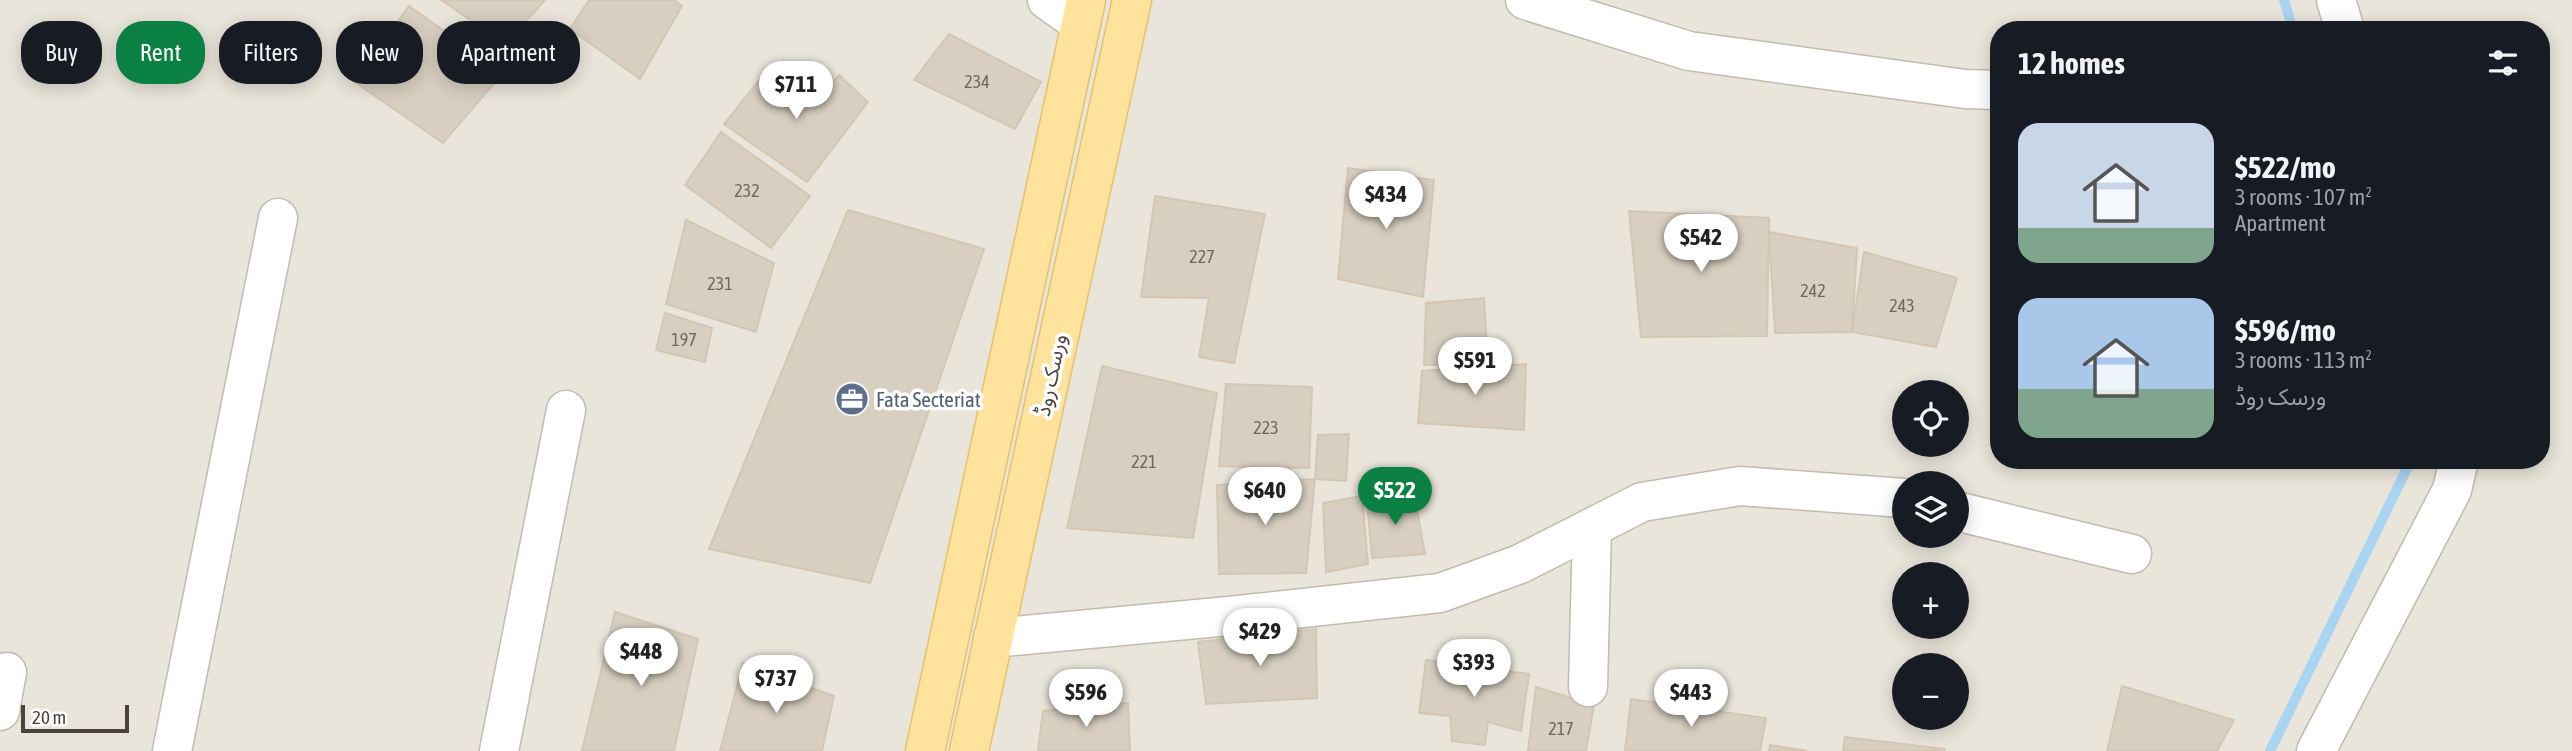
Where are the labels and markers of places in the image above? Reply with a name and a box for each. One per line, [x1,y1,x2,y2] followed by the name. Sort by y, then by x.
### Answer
[755,61,837,121] pin: $711
[1345,172,1427,231] pin: $434
[1660,215,1742,274] pin: $542
[1434,338,1516,397] pin: $591
[833,380,871,418] office icon: Fata Secteriat
[876,387,981,411] place label: Fata Secteriat
[1224,468,1306,527] pin: $640
[1354,468,1436,527] pin: $522
[1219,608,1301,668] pin: $429
[600,628,682,688] pin: $448
[1433,640,1515,699] pin: $393
[735,656,817,715] pin: $737
[1045,670,1127,729] pin: $596
[1650,670,1732,729] pin: $443

